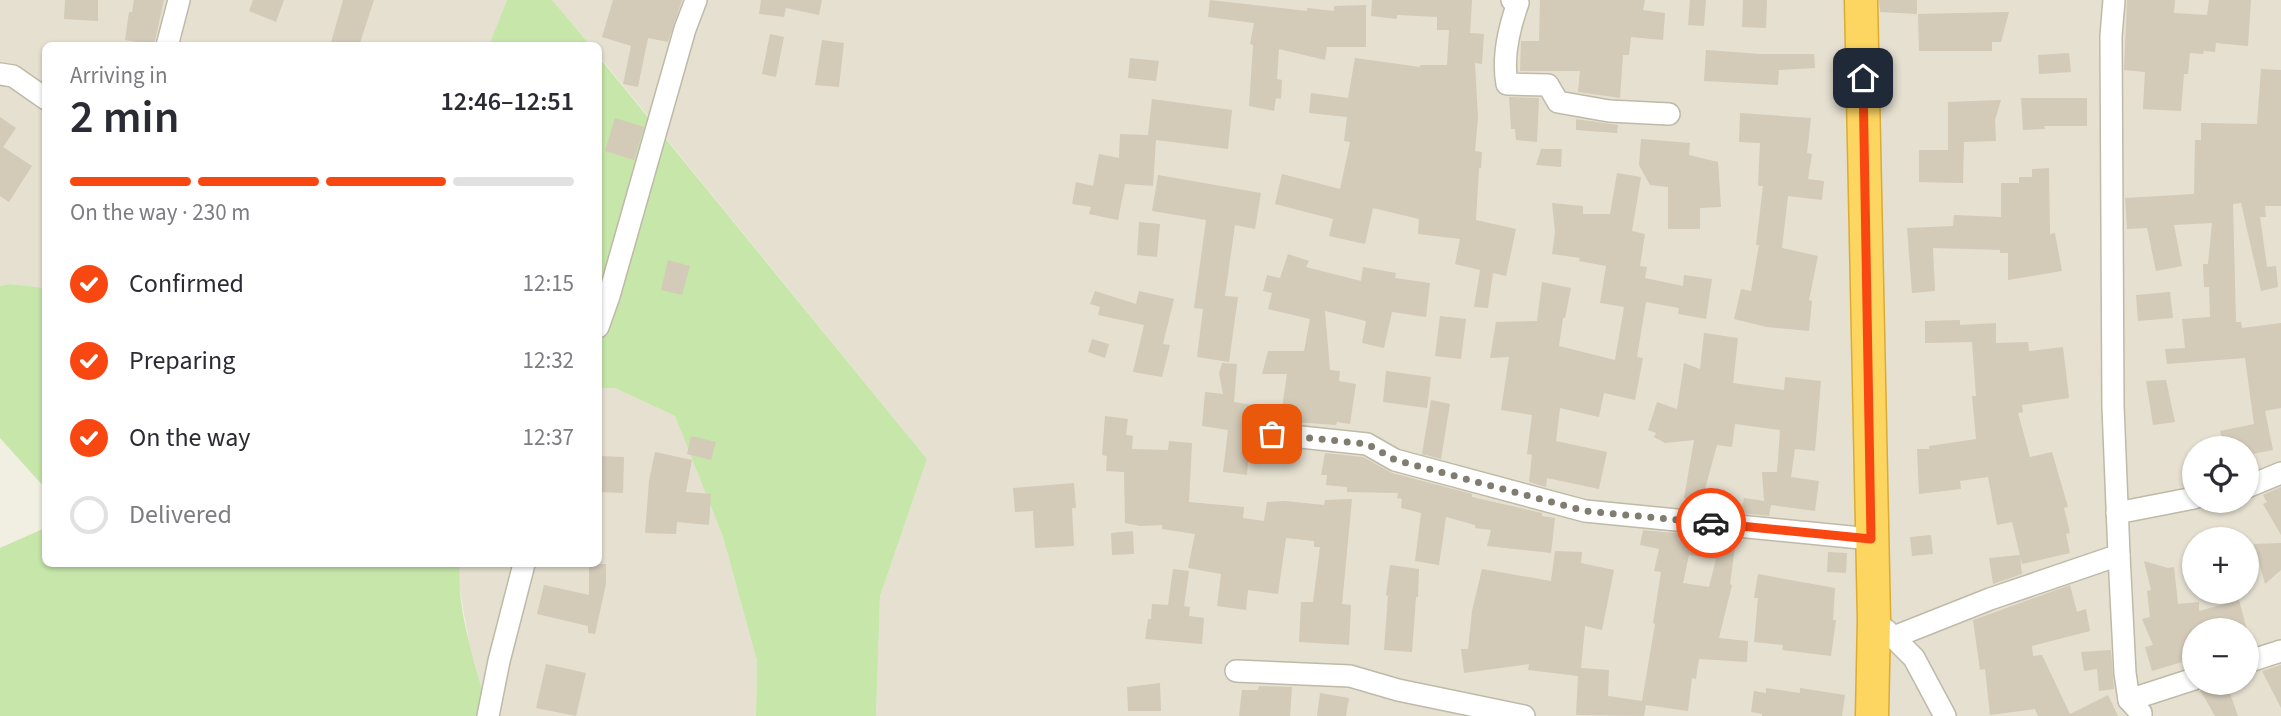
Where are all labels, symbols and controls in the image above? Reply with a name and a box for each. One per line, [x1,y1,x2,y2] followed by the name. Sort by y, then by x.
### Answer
[1833,48,1893,108] pin
[70,59,168,92] text: Arriving in
[1844,59,1882,97] icon: home
[441,83,574,120] text: 12:46–12:51
[70,85,179,150] text: 2 min
[70,196,250,229] text: On the way · 230 m
[70,265,108,303] icon: check
[129,265,244,302] text: Confirmed
[523,267,574,300] text: 12:15
[70,342,108,380] icon: check
[129,342,235,379] text: Preparing
[523,344,574,377] text: 12:32
[1242,404,1302,464] pin
[1253,415,1291,453] icon: bag
[70,419,108,457] icon: check
[129,419,250,456] text: On the way
[523,421,574,454] text: 12:37
[2182,436,2259,695] map controls
[2182,436,2259,513] button: locate
[1676,488,1746,558] courier
[129,496,232,533] text: Delivered
[1692,504,1730,542] icon: car
[2182,527,2259,604] button: +
[2182,618,2259,695] button: −

